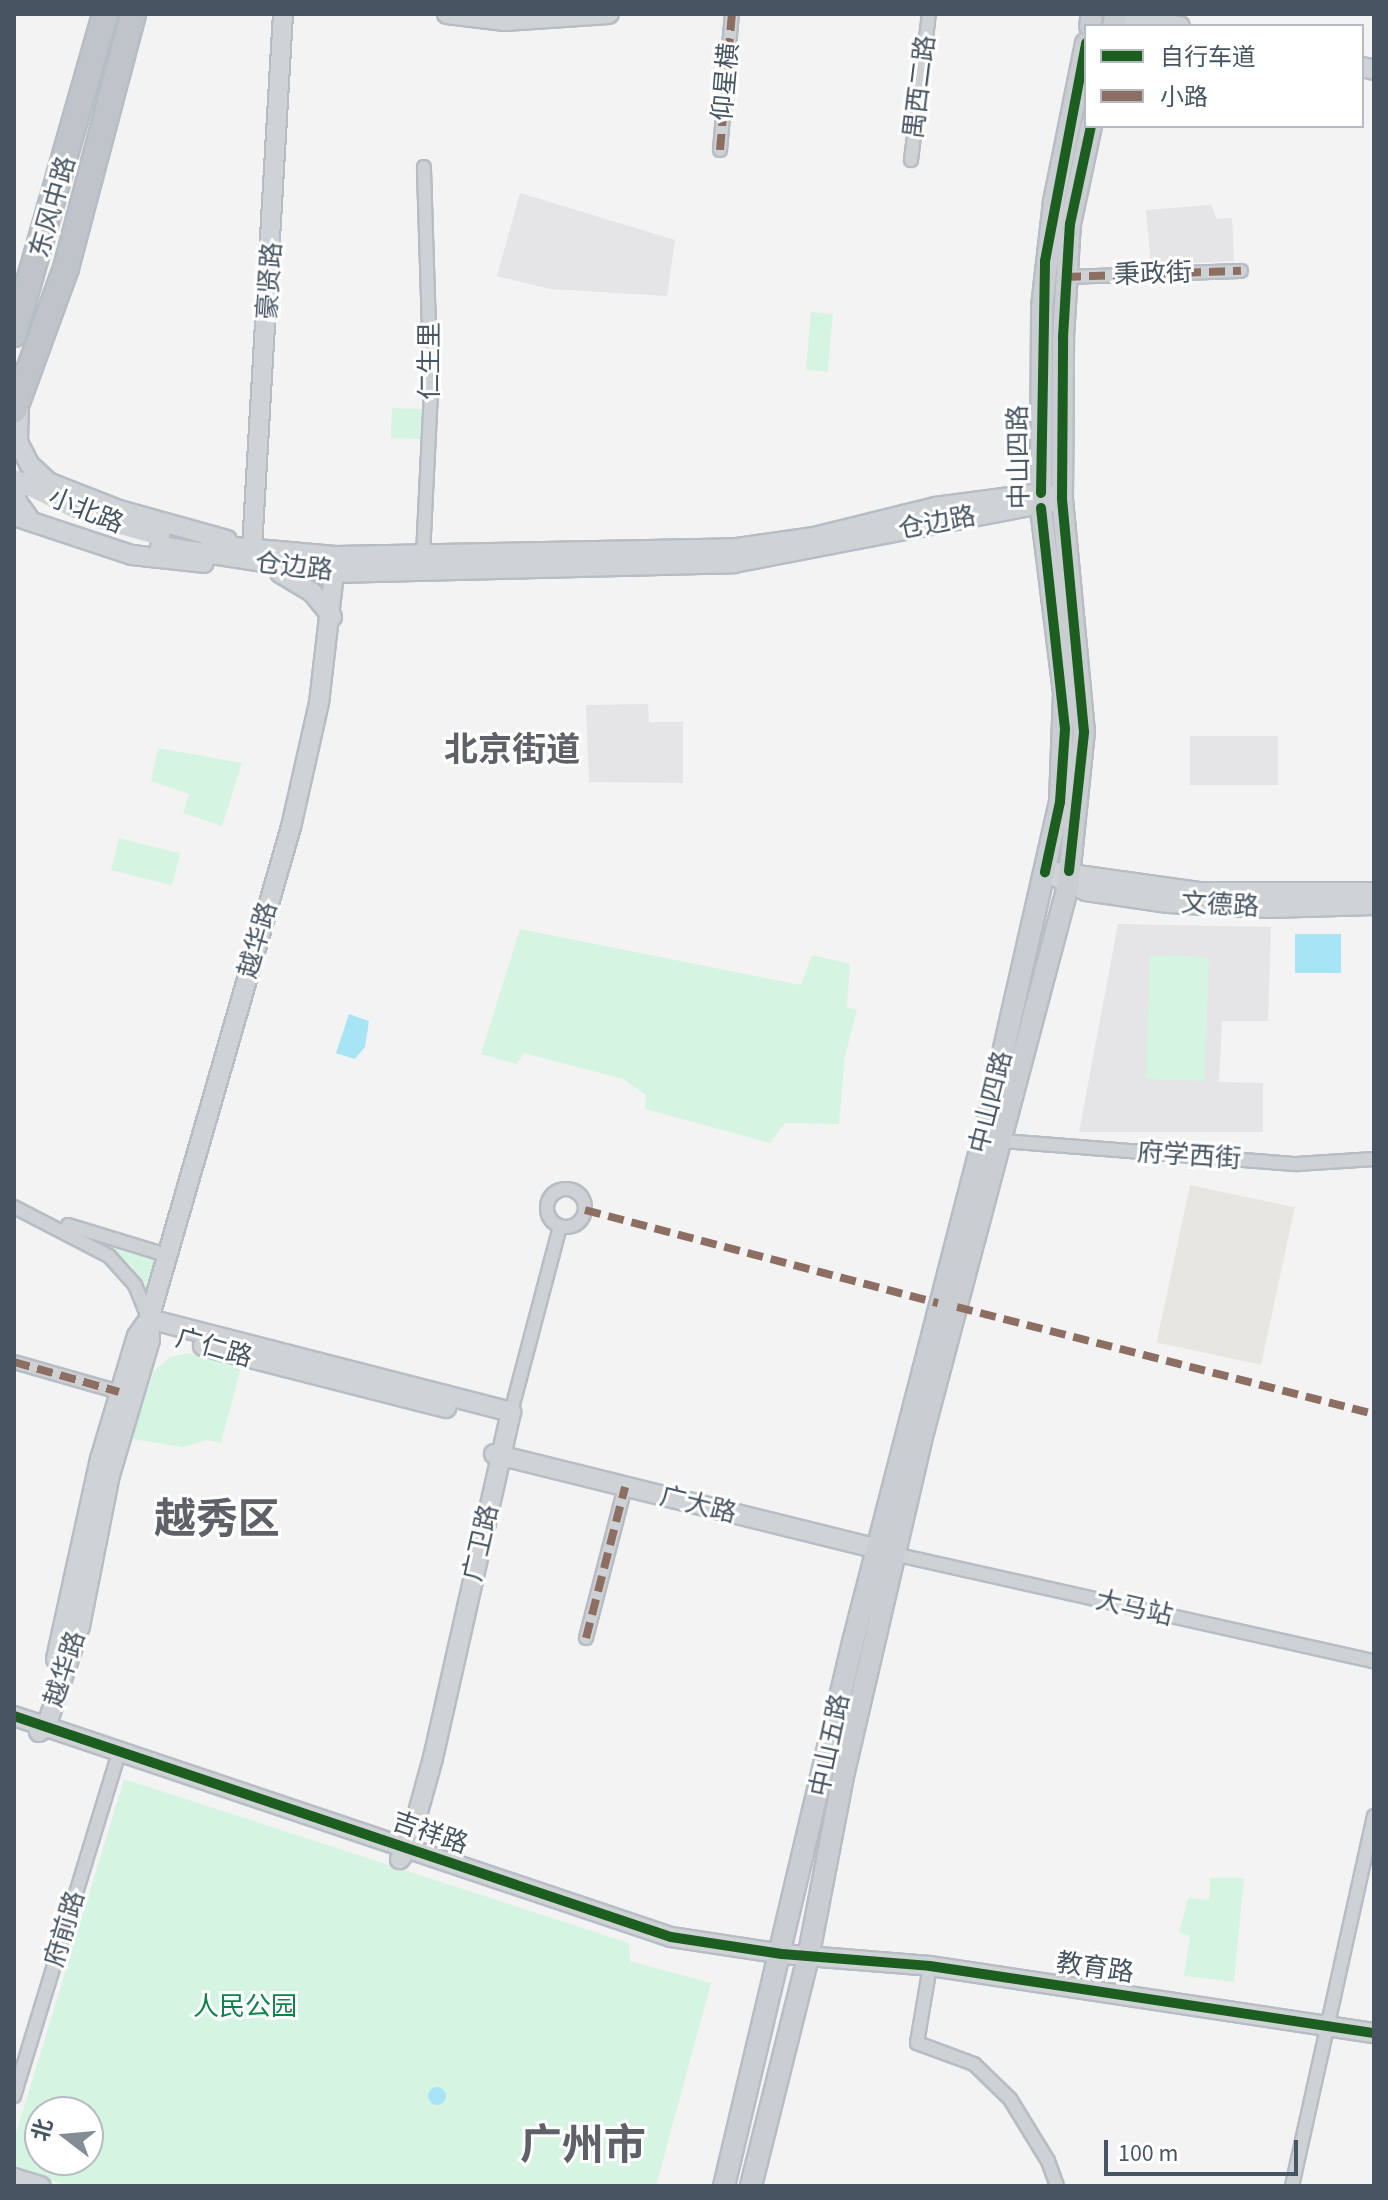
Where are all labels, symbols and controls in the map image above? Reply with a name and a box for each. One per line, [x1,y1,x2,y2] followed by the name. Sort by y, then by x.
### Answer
[1084,24,1364,128] legend
[898,33,942,141] street label: 禺西二路
[1160,40,1256,75] text: 自行车道
[707,42,745,122] street label: 仰星横
[1160,80,1208,115] text: 小路
[24,153,82,261] street label: 东风中路
[252,241,288,321] street label: 豪贤路
[1113,257,1193,291] street label: 秉政街
[414,322,446,400] street label: 仁生里
[1002,405,1036,509] street label: 中山四路
[44,482,128,540] street label: 小北路
[896,500,978,546] street label: 仓边路
[254,547,334,587] street label: 仓边路
[444,731,580,771] district label: 北京街道
[1180,887,1260,923] street label: 文德路
[232,898,284,982] street label: 越华路
[963,1048,1019,1156] street label: 中山四路
[1136,1137,1242,1175] street label: 府学西街
[172,1322,256,1374] street label: 广仁路
[656,1480,740,1530] street label: 广大路
[154,1495,280,1545] district label: 越秀区
[457,1501,505,1585] street label: 广卫路
[1092,1584,1176,1632] street label: 大马站
[38,1627,92,1711] street label: 越华路
[804,1691,856,1799] street label: 中山五路
[388,1806,472,1860] street label: 吉祥路
[39,1887,91,1971] street label: 府前路
[1054,1947,1136,1989] street label: 教育路
[193,1991,297,2023] park label: 人民公园
[24,2096,104,2176] north arrow
[24,2115,61,2145] text: 北
[520,2121,646,2171] district label: 广州市
[1108,2124,1302,2174] scale bar
[1118,2136,1178,2171] text: 100 m

